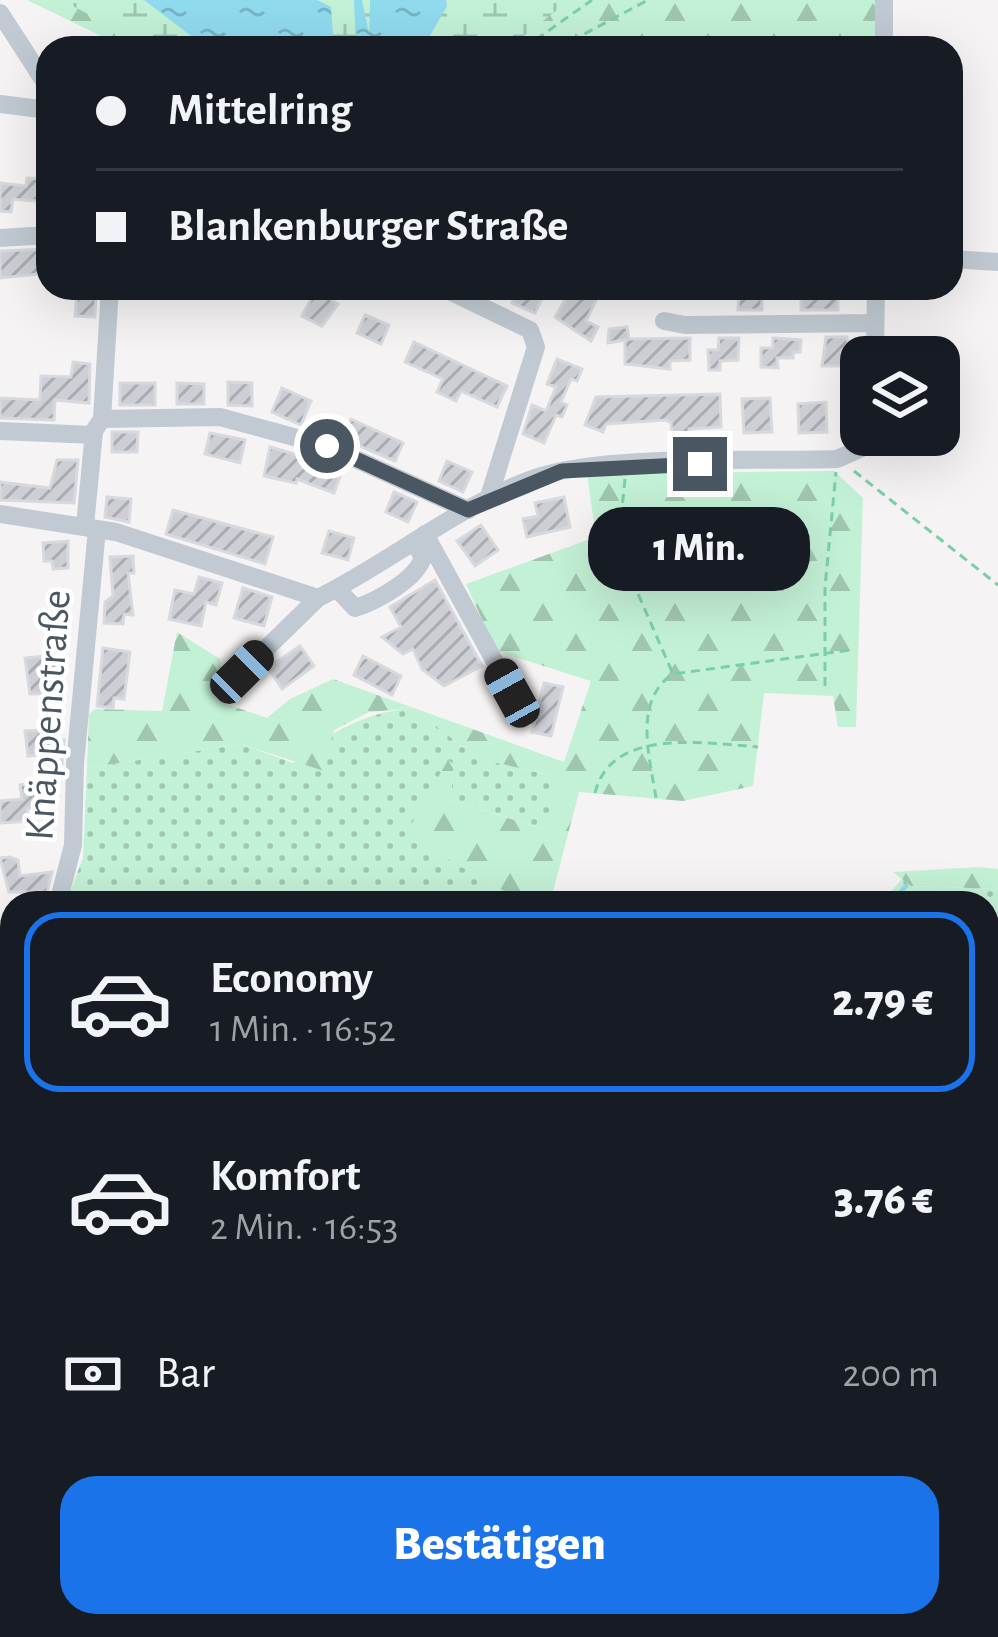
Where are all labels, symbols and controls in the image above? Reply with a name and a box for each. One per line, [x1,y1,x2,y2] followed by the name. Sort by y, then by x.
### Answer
[168,88,352,133] text: Mittelring
[168,204,569,249] text: Blankenburger Straße
[840,336,960,456] map controls
[840,336,960,456] button: layers
[300,419,354,473] route start
[673,437,727,491] route end
[589,506,811,590] callout: 1 Min.
[653,529,745,568] text: 1 Min.
[18,588,78,842] street label: Knäppenstraße
[204,634,280,710] car
[479,653,545,733] car
[66,948,174,1056] icon: car
[210,956,373,1001] text: Economy
[832,979,933,1024] text: 2.79 €
[210,1010,396,1049] text: 1 Min. · 16:52
[66,1146,174,1254] icon: car
[210,1154,360,1199] text: Komfort
[834,1177,933,1222] text: 3.76 €
[210,1208,398,1247] text: 2 Min. · 16:53
[60,1341,126,1407] icon: cash
[156,1351,215,1396] text: Bar
[842,1355,939,1394] text: 200 m
[60,1476,939,1614] button: Bestätigen

